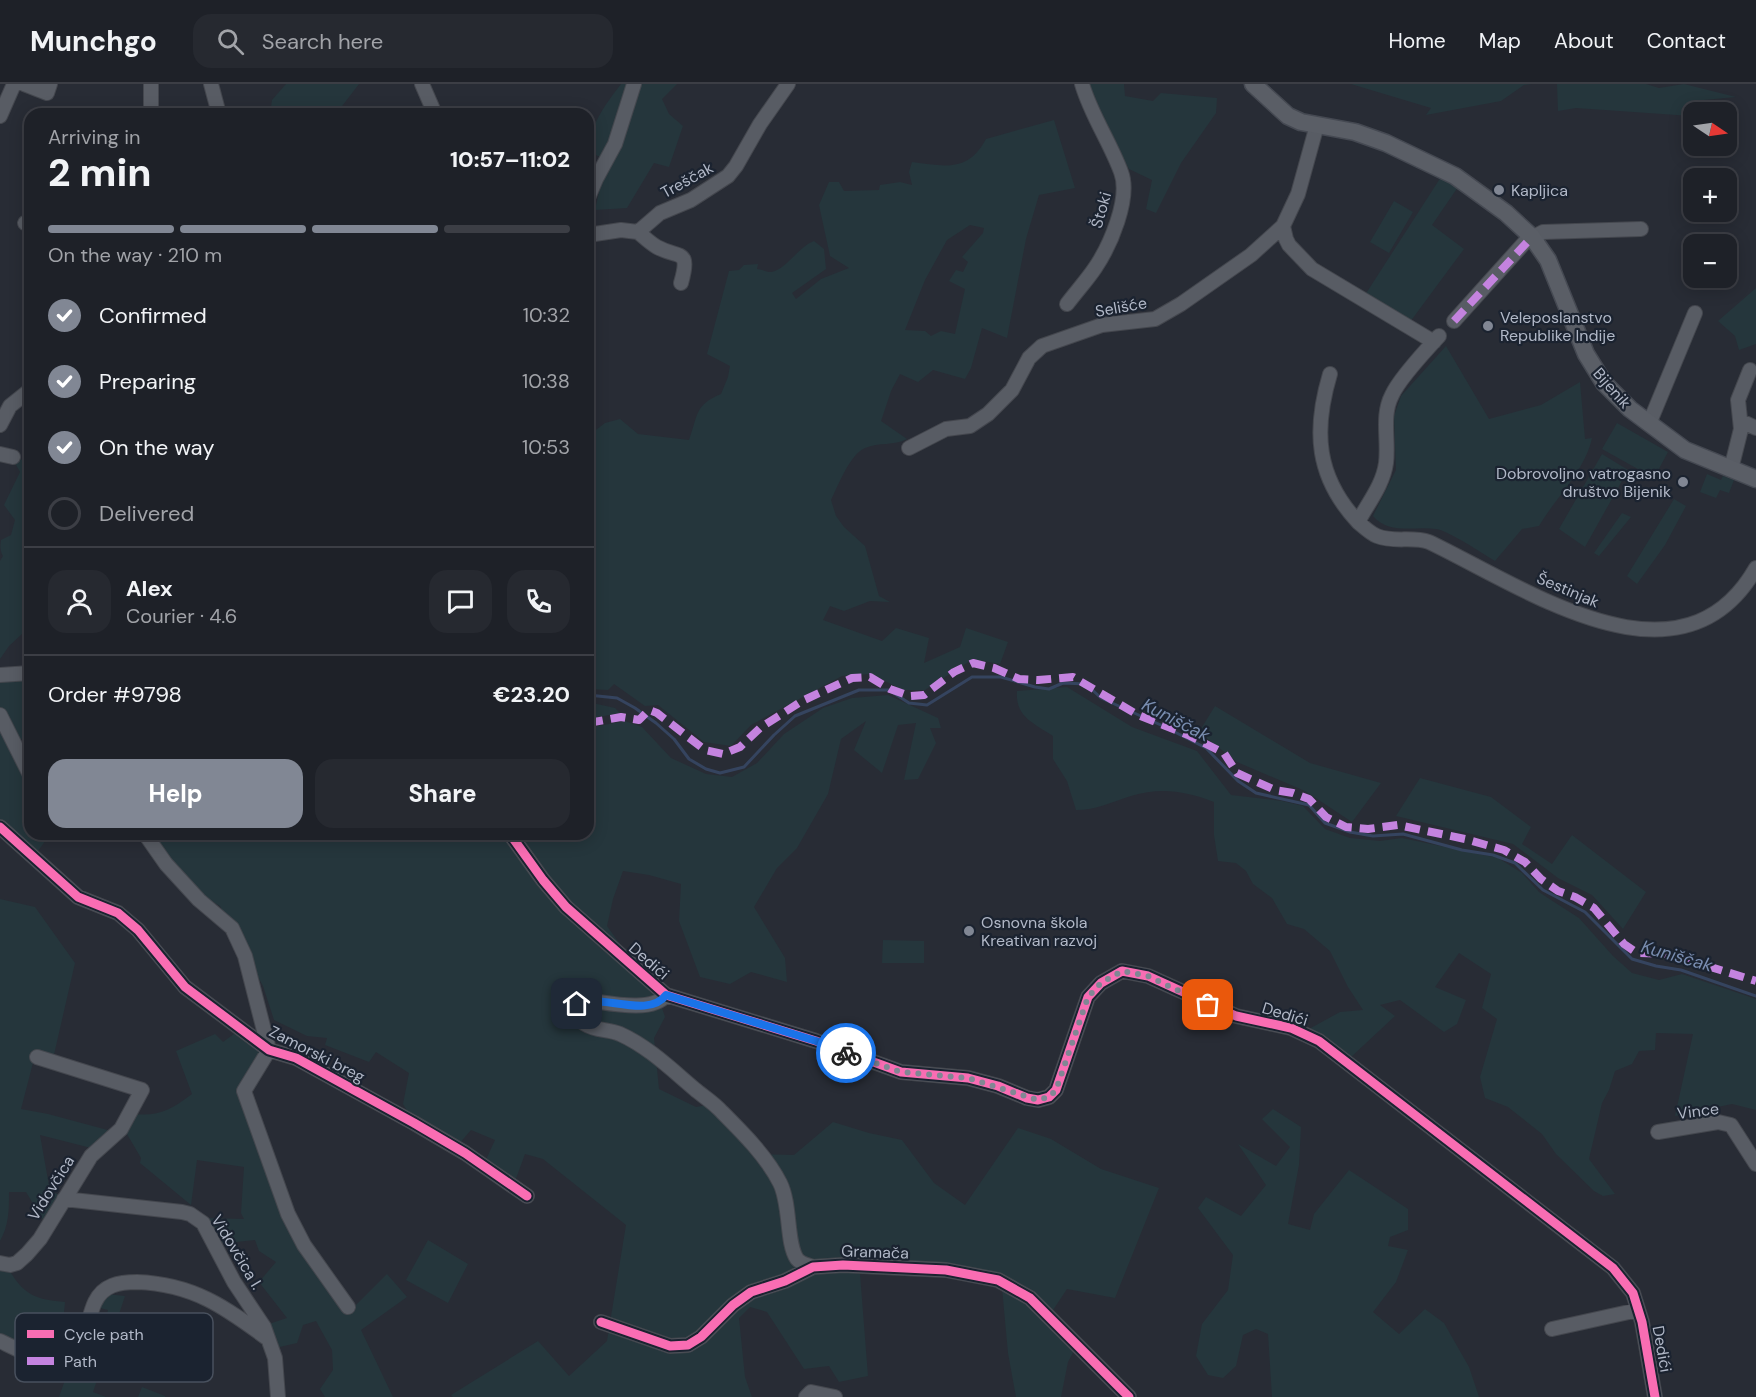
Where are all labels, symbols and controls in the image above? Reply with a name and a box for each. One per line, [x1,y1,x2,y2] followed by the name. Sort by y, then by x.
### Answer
[193,14,613,68] search box
[30,23,157,60] text: Munchgo
[214,25,247,58] icon: search
[262,27,383,56] text: Search here
[1388,27,1446,55] text: Home
[1479,27,1521,55] text: Map
[1554,27,1614,55] text: About
[1647,27,1726,55] text: Contact
[1683,102,1737,156] north arrow
[1683,102,1737,288] map controls
[48,124,140,150] text: Arriving in
[450,145,570,174] text: 10:57–11:02
[48,147,152,198] text: 2 min
[657,157,717,203] street label: Treščak
[1683,168,1737,222] button: +
[1511,180,1568,201] place label: Kapljica
[1492,183,1506,197] marker: Kapljica
[1086,189,1116,231] street label: Štoki
[1683,234,1737,288] button: −
[48,242,222,268] text: On the way · 210 m
[1094,292,1148,322] street label: Selišće
[48,299,81,332] icon: check
[99,301,207,330] text: Confirmed
[523,302,570,328] text: 10:32
[1500,307,1615,346] place label: Veleposlanstvo Republike Indije
[1481,319,1495,333] marker: Veleposlanstvo Republike Indije
[1588,363,1636,413] street label: Bijenik
[48,365,81,398] icon: check
[99,367,196,396] text: Preparing
[522,368,570,394] text: 10:38
[48,431,81,464] icon: check
[99,433,214,462] text: On the way
[522,434,570,460] text: 10:53
[1496,463,1671,502] place label: Dobrovoljno vatrogasno društvo Bijenik
[1676,475,1690,489] marker: Dobrovoljno vatrogasno društvo Bijenik
[99,499,194,528] text: Delivered
[1534,567,1602,613] street label: Šestinjak
[48,570,111,633] button: person
[429,570,492,633] button: chat
[507,570,570,633] button: phone
[126,574,173,603] text: Alex
[126,603,237,629] text: Courier · 4.6
[48,680,182,709] text: Order #9798
[493,680,570,709] text: €23.20
[1138,693,1215,748] water label: Kuniščak
[48,759,303,828] button: Help
[315,759,570,828] button: Share
[981,912,1097,951] place label: Osnovna škola Kreativan razvoj
[962,924,976,938] marker: Osnovna škola Kreativan razvoj
[1638,934,1716,978] water label: Kuniščak
[624,938,674,984] street label: Dedići
[551,978,602,1029] pin
[1182,979,1233,1030] pin
[560,987,593,1020] icon: home
[1191,988,1224,1021] icon: bag
[1259,997,1311,1031] street label: Dedići
[266,1021,369,1087] street label: Zamorski breg
[816,1023,876,1083] courier
[830,1037,863,1070] icon: bike
[1676,1098,1720,1124] street label: Vince
[23,1152,79,1224] street label: Vidovčica
[206,1211,268,1293] street label: Vidovčica I.
[841,1240,909,1264] street label: Gramača
[15,1313,213,1382] legend
[64,1324,144,1345] text: Cycle path
[1648,1324,1676,1374] street label: Dedići
[64,1351,97,1372] text: Path

